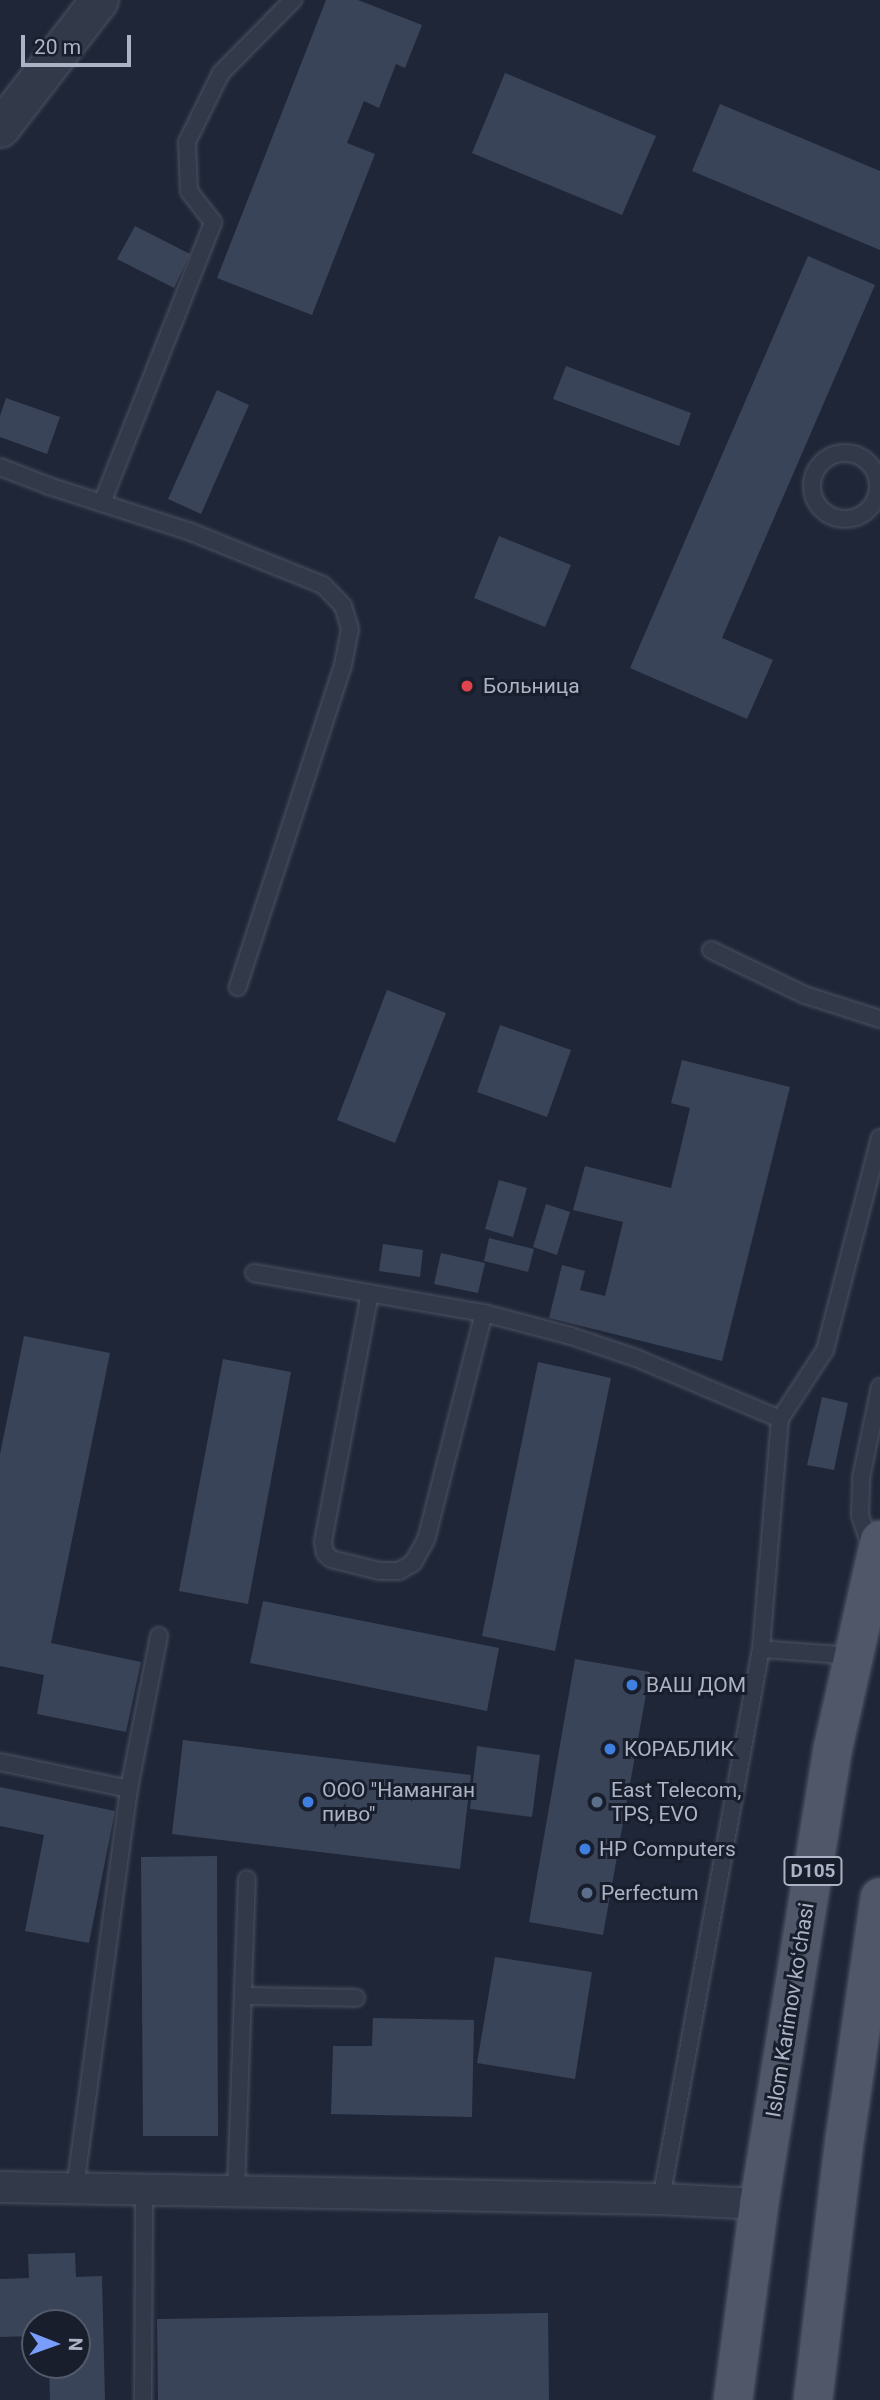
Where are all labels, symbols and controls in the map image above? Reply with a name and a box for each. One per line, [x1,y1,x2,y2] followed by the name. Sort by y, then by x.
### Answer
[24,21,135,65] scale bar
[34,35,81,59] text: 20 m
[483,673,580,699] place label: Больница
[457,676,477,696] marker: Больница
[646,1672,746,1698] place label: ВАШ ДОМ
[624,1677,640,1693] marker: ВАШ ДОМ
[624,1736,734,1762] place label: КОРАБЛИК
[602,1741,618,1757] marker: КОРАБЛИК
[322,1777,475,1827] place label: ООО "Наманган пиво"
[611,1777,742,1827] place label: East Telecom, TPS, EVO
[300,1794,316,1810] marker: ООО "Наманган пиво"
[589,1794,605,1810] marker: East Telecom, TPS, EVO
[599,1836,736,1862] place label: HP Computers
[577,1841,593,1857] marker: HP Computers
[783,1856,843,1886] road number: D105
[601,1880,699,1906] place label: Perfectum
[579,1885,595,1901] marker: Perfectum
[761,1901,819,2119] street label: Islom Karimov koʻchasi
[21,2309,91,2379] north arrow
[64,2337,87,2351] text: N

